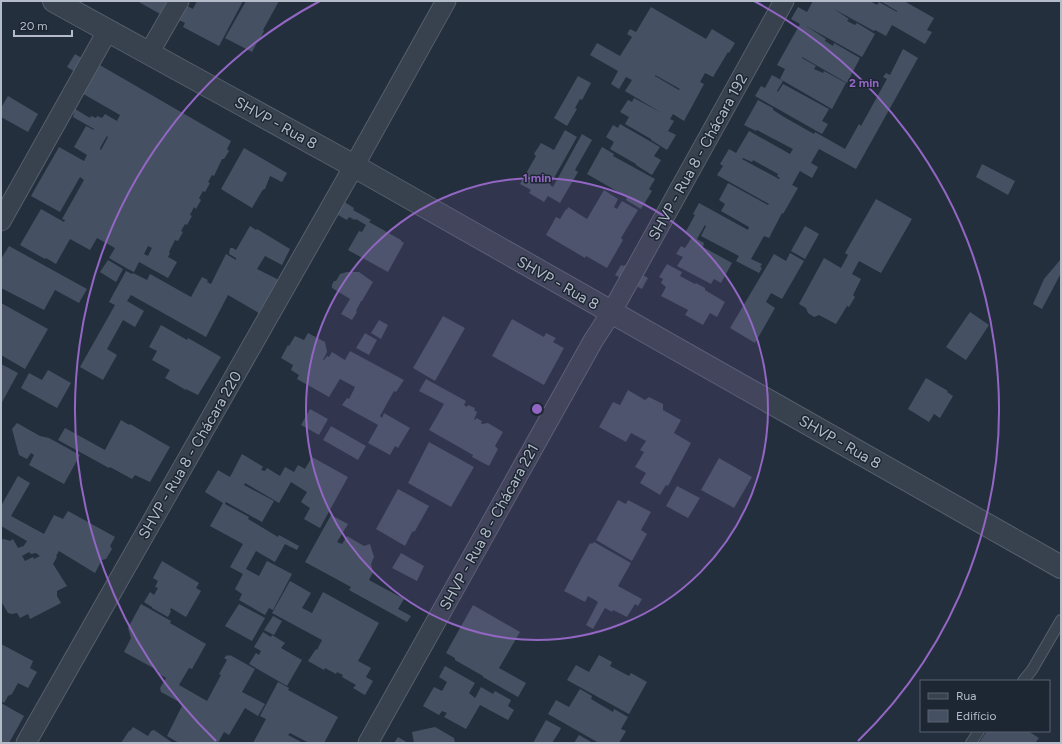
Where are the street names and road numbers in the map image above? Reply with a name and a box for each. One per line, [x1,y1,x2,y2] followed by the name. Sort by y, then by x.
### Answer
[645,71,751,243] street label: SHVP - Rua 8 - Chácara 192
[232,93,320,153] street label: SHVP - Rua 8
[514,252,602,314] street label: SHVP - Rua 8
[135,368,245,542] street label: SHVP - Rua 8 - Chácara 220
[796,411,884,473] street label: SHVP - Rua 8
[436,441,542,613] street label: SHVP - Rua 8 - Chácara 221

